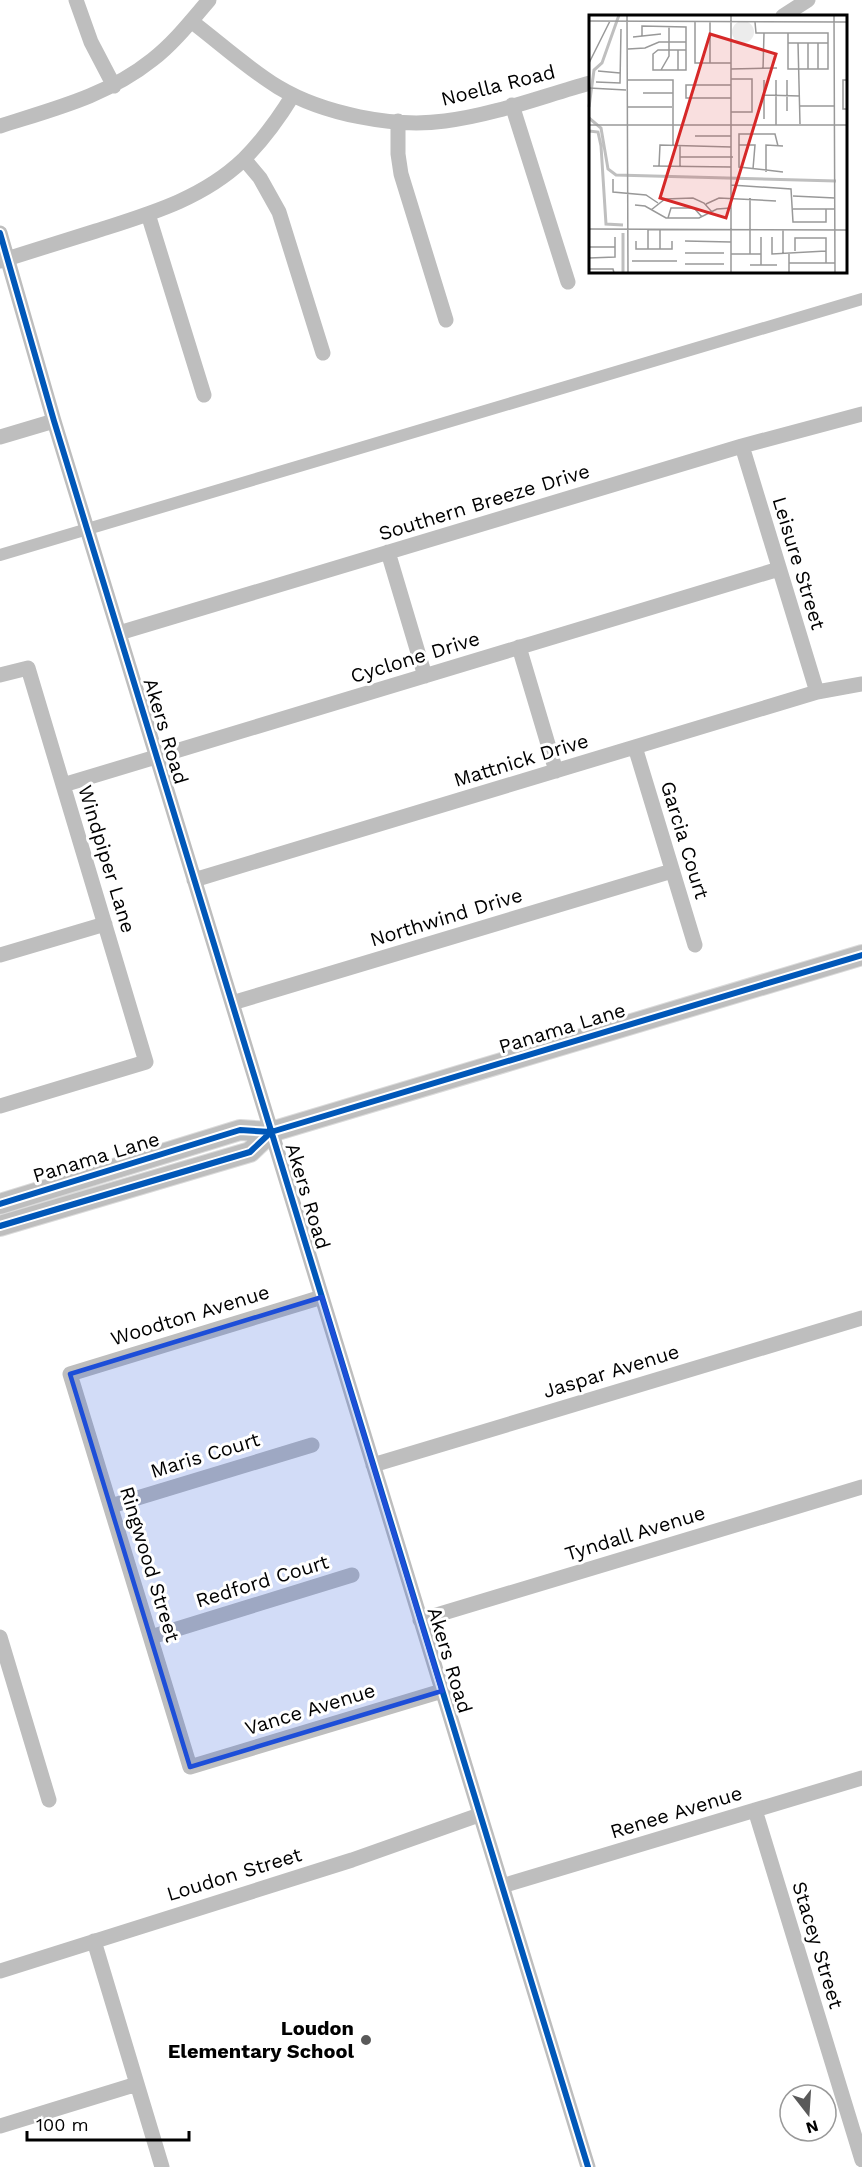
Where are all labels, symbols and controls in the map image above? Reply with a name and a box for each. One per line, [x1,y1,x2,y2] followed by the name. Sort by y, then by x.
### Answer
[589,15,847,273] inset map
[438,59,558,111] street label: Noella Road
[376,458,592,546] street label: Southern Breeze Drive
[767,494,831,633] street label: Leisure Street
[347,626,483,688] street label: Cyclone Drive
[138,675,194,787] street label: Akers Road
[451,728,591,792] street label: Mattnick Drive
[656,778,714,902] street label: Garcia Court
[73,782,141,936] street label: Windpiper Lane
[367,882,525,952] street label: Northwind Drive
[496,997,628,1059] street label: Panama Lane
[30,1126,162,1188] street label: Panama Lane
[280,1140,336,1252] street label: Akers Road
[108,1279,272,1351] street label: Woodton Avenue
[540,1339,682,1403] street label: Jaspar Avenue
[147,1427,263,1483] street label: Maris Court
[115,1483,185,1645] street label: Ringwood Street
[562,1500,708,1566] street label: Tyndall Avenue
[193,1549,332,1613] street label: Redford Court
[422,1604,478,1716] street label: Akers Road
[242,1678,378,1740] street label: Vance Avenue
[607,1781,745,1843] street label: Renee Avenue
[164,1842,305,1906] street label: Loudon Street
[787,1879,849,2012] street label: Stacey Street
[168,2016,354,2063] place label: Loudon Elementary School
[359,2033,373,2047] marker: Loudon Elementary School
[778,2083,838,2143] north arrow
[27,2104,189,2142] scale bar
[36,2114,89,2135] text: 100 m
[804,2116,821,2138] text: N

